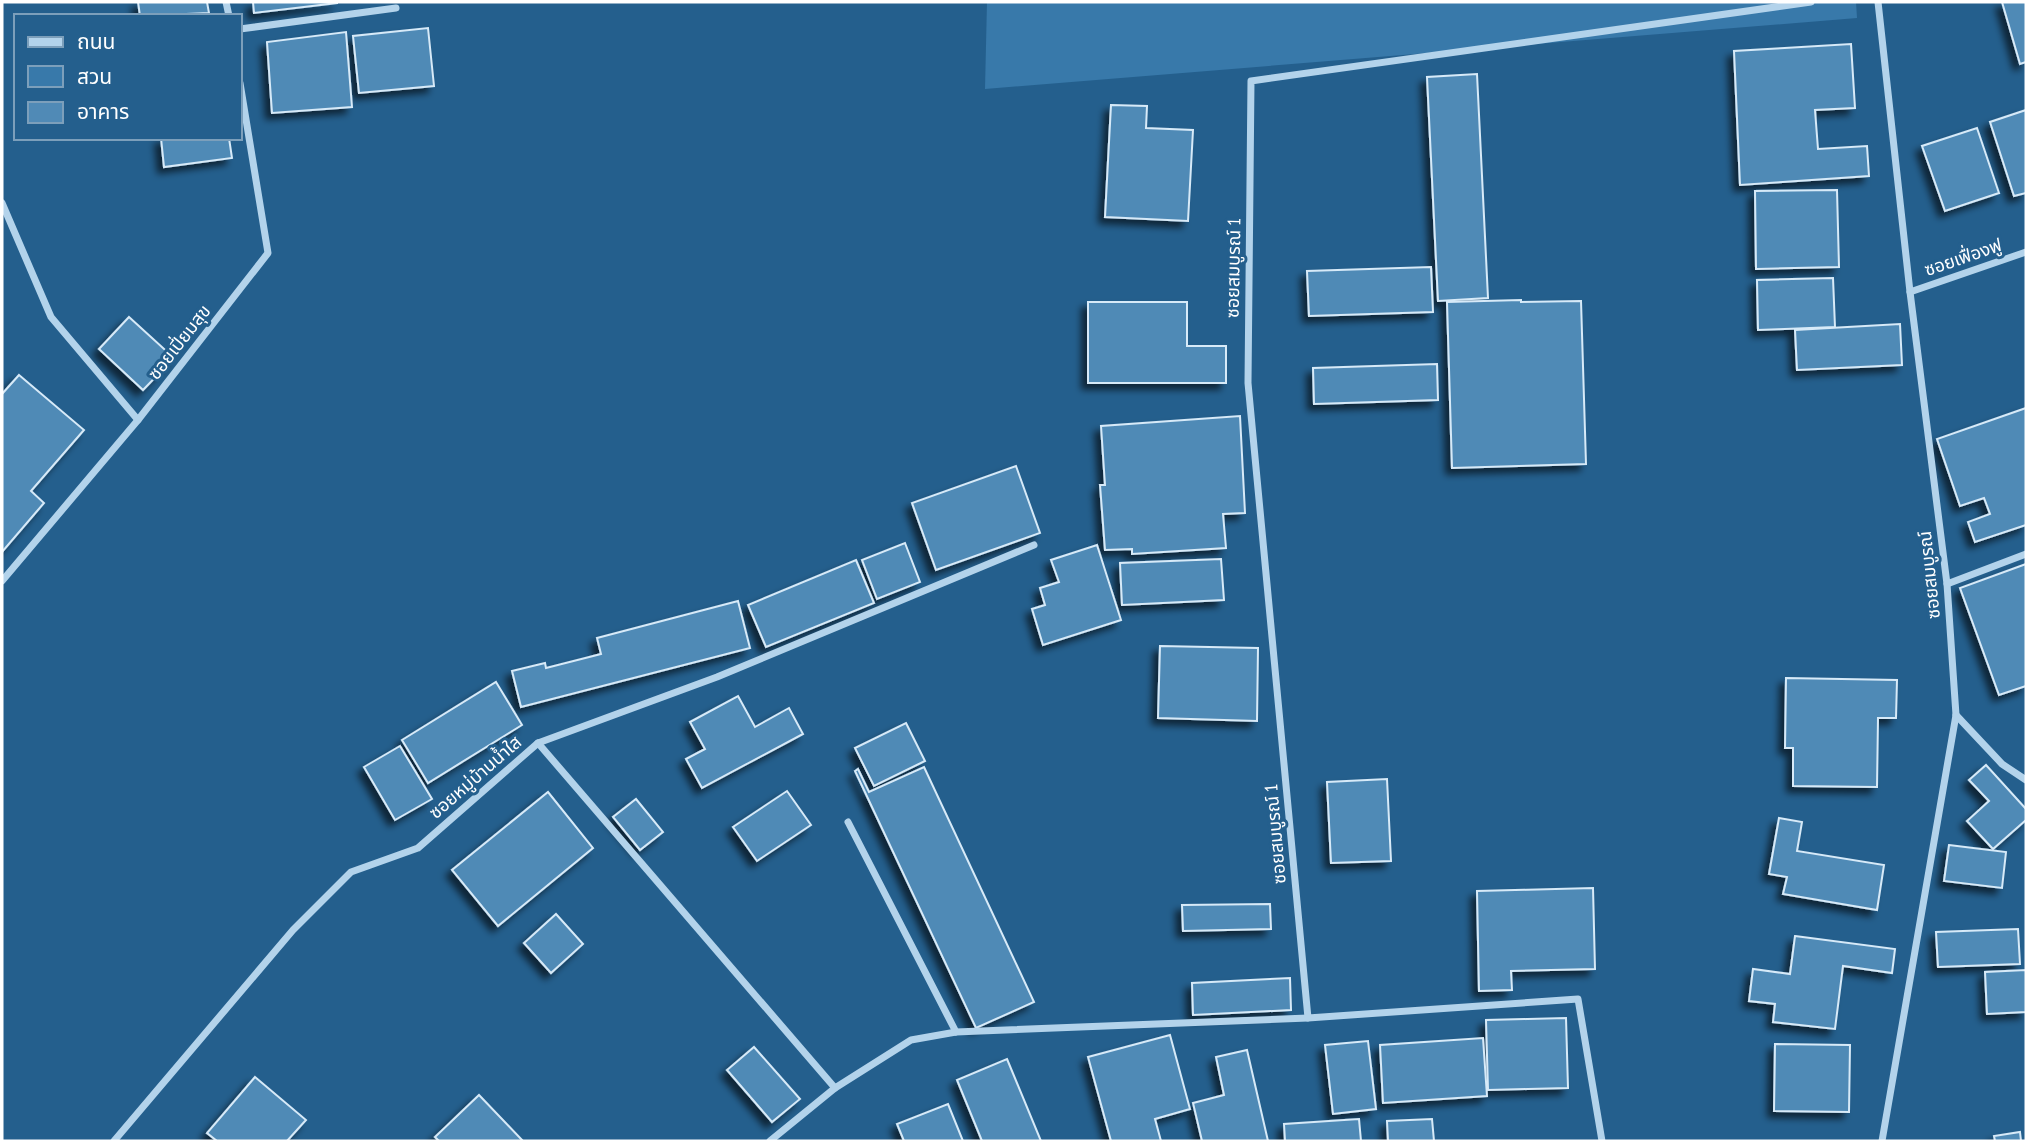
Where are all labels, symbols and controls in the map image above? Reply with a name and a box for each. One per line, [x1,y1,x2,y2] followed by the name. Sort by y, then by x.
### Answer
[14,14,242,140] legend
[77,28,115,55] text: ถนน
[77,63,112,90] text: สวน
[77,98,129,125] text: อาคาร
[1221,218,1246,318] street label: ซอยสมบูรณ์ 1
[1921,232,2005,282] street label: ซอยเฟื่องฟู
[142,299,215,384] street label: ซอยเปี่ยมสุข
[1913,530,1946,620] street label: ซอยสมบูรณ์
[423,730,527,824] street label: ซอยหมู่บ้านน้ำใส
[1259,783,1292,885] street label: ซอยสมบูรณ์ 1

